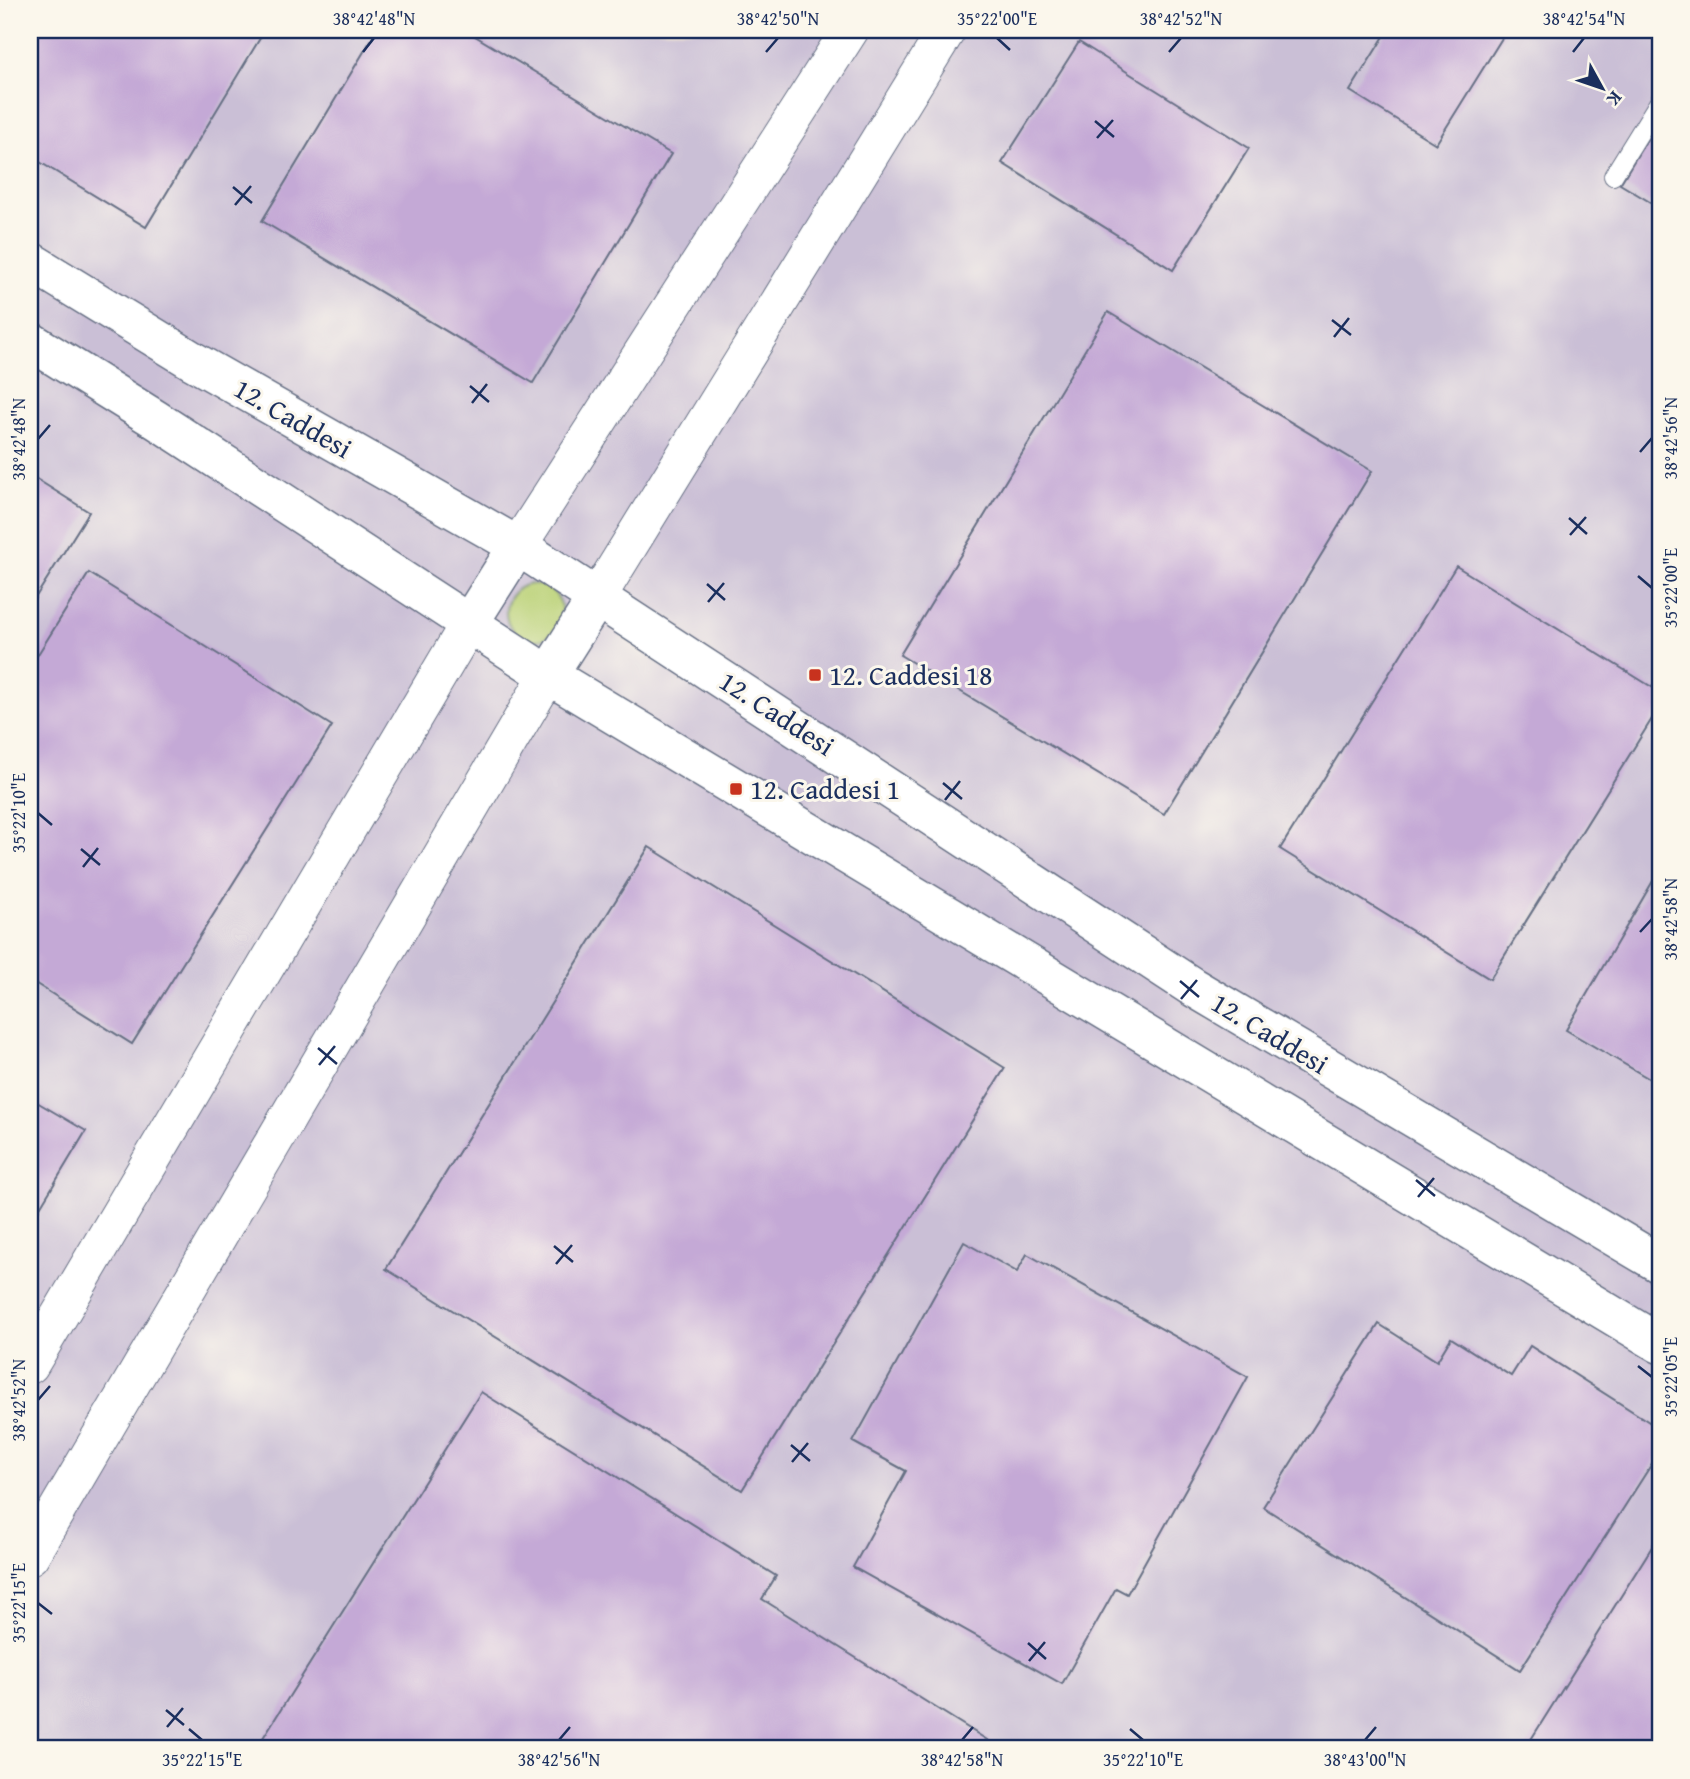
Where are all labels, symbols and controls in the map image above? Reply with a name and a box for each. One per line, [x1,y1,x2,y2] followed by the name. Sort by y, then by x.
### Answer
[333,5,416,32] text: 38°42'48"N
[737,5,820,32] text: 38°42'50"N
[957,5,1037,32] text: 35°22'00"E
[1140,5,1223,32] text: 38°42'52"N
[1543,5,1626,32] text: 38°42'54"N
[1568,52,1638,122] north arrow
[1600,85,1630,113] text: K
[227,367,360,468] street label: 12. Caddesi
[1657,396,1684,479] text: 38°42'56"N
[5,397,32,480] text: 38°42'48"N
[1657,548,1684,628] text: 35°22'00"E
[829,654,993,695] place label: 12. Caddesi 18
[711,660,843,765] street label: 12. Caddesi
[807,667,823,683] marker: 12. Caddesi 18
[750,768,900,809] place label: 12. Caddesi 1
[5,773,32,853] text: 35°22'10"E
[728,781,744,797] marker: 12. Caddesi 1
[1657,877,1684,960] text: 38°42'58"N
[1204,981,1337,1084] street label: 12. Caddesi
[1657,1337,1684,1417] text: 35°22'05"E
[5,1358,32,1441] text: 38°42'52"N
[5,1563,32,1643] text: 35°22'15"E
[162,1746,242,1773] text: 35°22'15"E
[518,1746,601,1773] text: 38°42'56"N
[921,1746,1004,1773] text: 38°42'58"N
[1103,1746,1183,1773] text: 35°22'10"E
[1324,1746,1407,1773] text: 38°43'00"N

